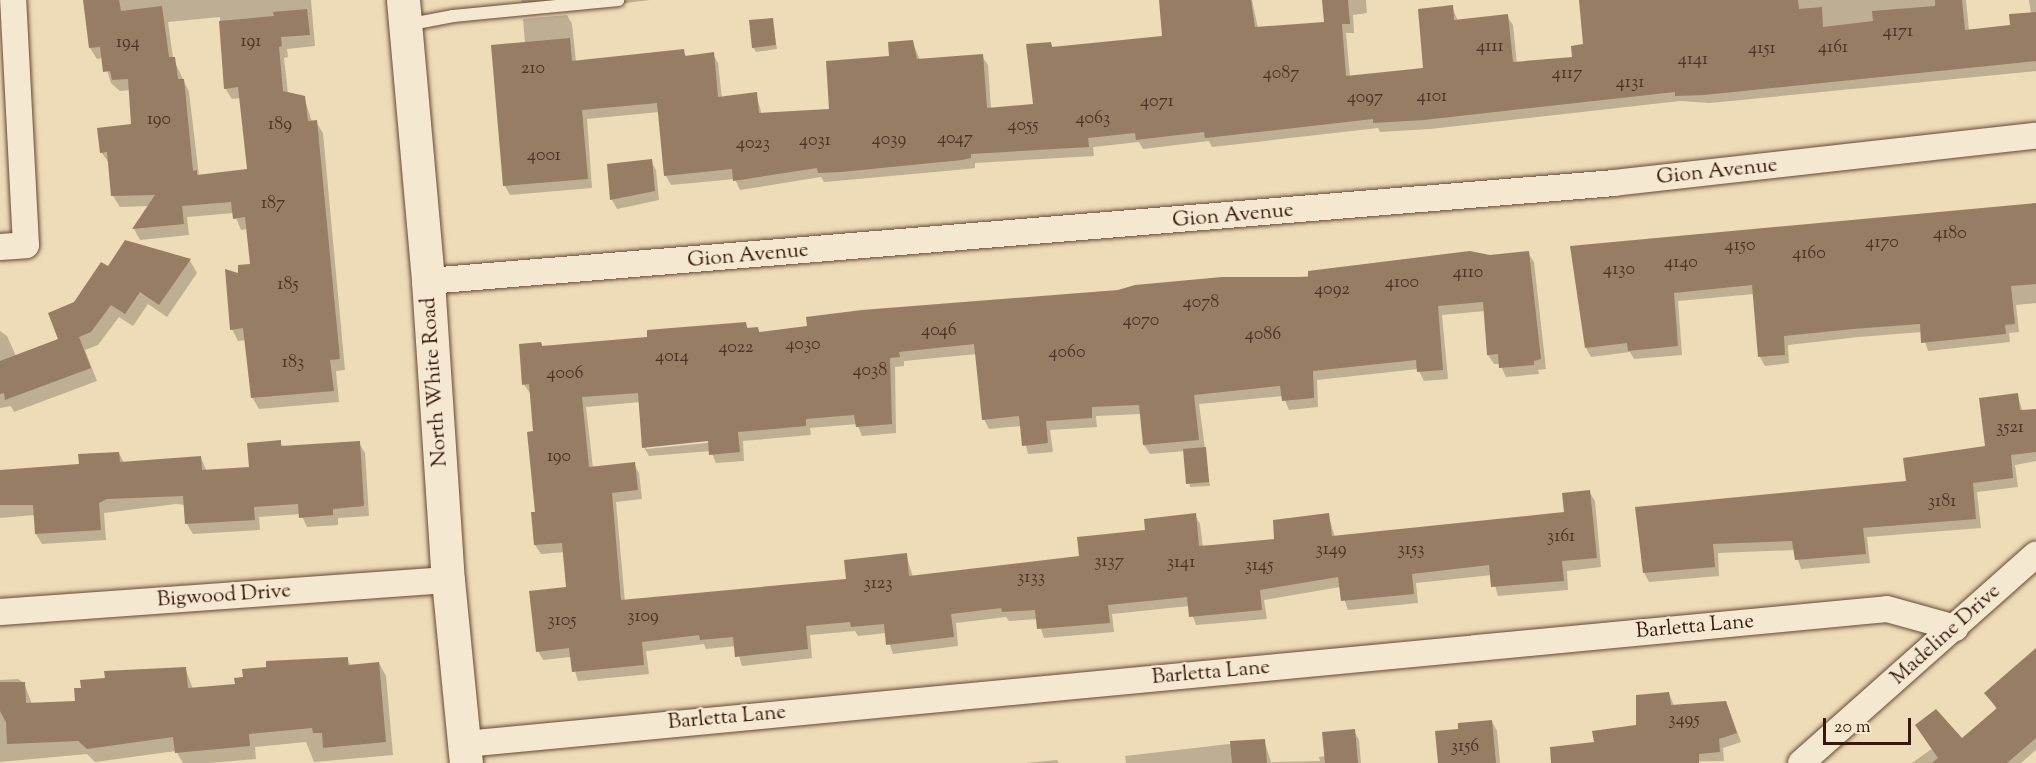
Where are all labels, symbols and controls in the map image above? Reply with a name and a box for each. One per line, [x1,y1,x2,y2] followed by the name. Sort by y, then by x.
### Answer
[1883,21,1913,43] house number: 4171
[241,31,261,53] house number: 191
[116,32,140,54] house number: 194
[1476,36,1504,58] house number: 4111
[1818,37,1848,59] house number: 4161
[1748,38,1776,60] house number: 4151
[1678,49,1708,71] house number: 4141
[521,58,545,80] house number: 210
[1263,63,1299,85] house number: 4087
[1552,63,1582,85] house number: 4117
[1616,72,1644,94] house number: 4131
[1417,86,1447,108] house number: 4101
[1347,87,1383,109] house number: 4097
[1140,91,1174,113] house number: 4071
[1076,108,1110,130] house number: 4063
[147,109,171,131] house number: 190
[268,114,292,136] house number: 189
[1008,115,1038,137] house number: 4055
[937,128,973,150] house number: 4047
[872,129,906,151] house number: 4039
[799,130,831,152] house number: 4031
[736,133,770,155] house number: 4023
[527,145,561,167] house number: 4001
[1655,153,1779,191] street label: Gion Avenue
[261,193,285,215] house number: 187
[1171,198,1295,234] street label: Gion Avenue
[1933,223,1967,245] house number: 4180
[1865,232,1899,254] house number: 4170
[1725,235,1755,257] house number: 4150
[686,238,810,274] street label: Gion Avenue
[1792,243,1826,265] house number: 4160
[1664,252,1698,274] house number: 4140
[1603,259,1635,281] house number: 4130
[1453,262,1483,284] house number: 4110
[1385,272,1419,294] house number: 4100
[277,274,299,296] house number: 185
[1314,279,1350,301] house number: 4092
[1183,292,1219,314] house number: 4078
[417,296,453,468] street label: North White Road
[1123,310,1159,332] house number: 4070
[921,320,957,342] house number: 4046
[1245,324,1281,346] house number: 4086
[785,334,821,356] house number: 4030
[718,337,754,359] house number: 4022
[1049,342,1085,364] house number: 4060
[655,346,689,368] house number: 4014
[282,352,304,374] house number: 183
[853,360,887,382] house number: 4038
[547,363,583,385] house number: 4006
[1996,417,2024,439] house number: 3521
[547,446,571,468] house number: 190
[1928,491,1956,513] house number: 3181
[1547,526,1575,548] house number: 3161
[1315,539,1347,561] house number: 3149
[1398,539,1424,561] house number: 3153
[1094,551,1124,573] house number: 3137
[1167,552,1195,574] house number: 3141
[1245,555,1273,577] house number: 3145
[1017,567,1045,589] house number: 3133
[863,573,893,595] house number: 3123
[156,579,292,613] street label: Bigwood Drive
[1886,579,2006,691] street label: Madeline Drive
[627,606,659,628] house number: 3109
[1635,609,1755,645] street label: Barletta Lane
[548,610,576,632] house number: 3105
[1151,655,1271,691] street label: Barletta Lane
[667,700,787,736] street label: Barletta Lane
[1826,706,1914,744] scale bar
[1668,709,1700,731] house number: 3495
[1834,715,1871,741] text: 20 m
[1451,736,1479,758] house number: 3156

